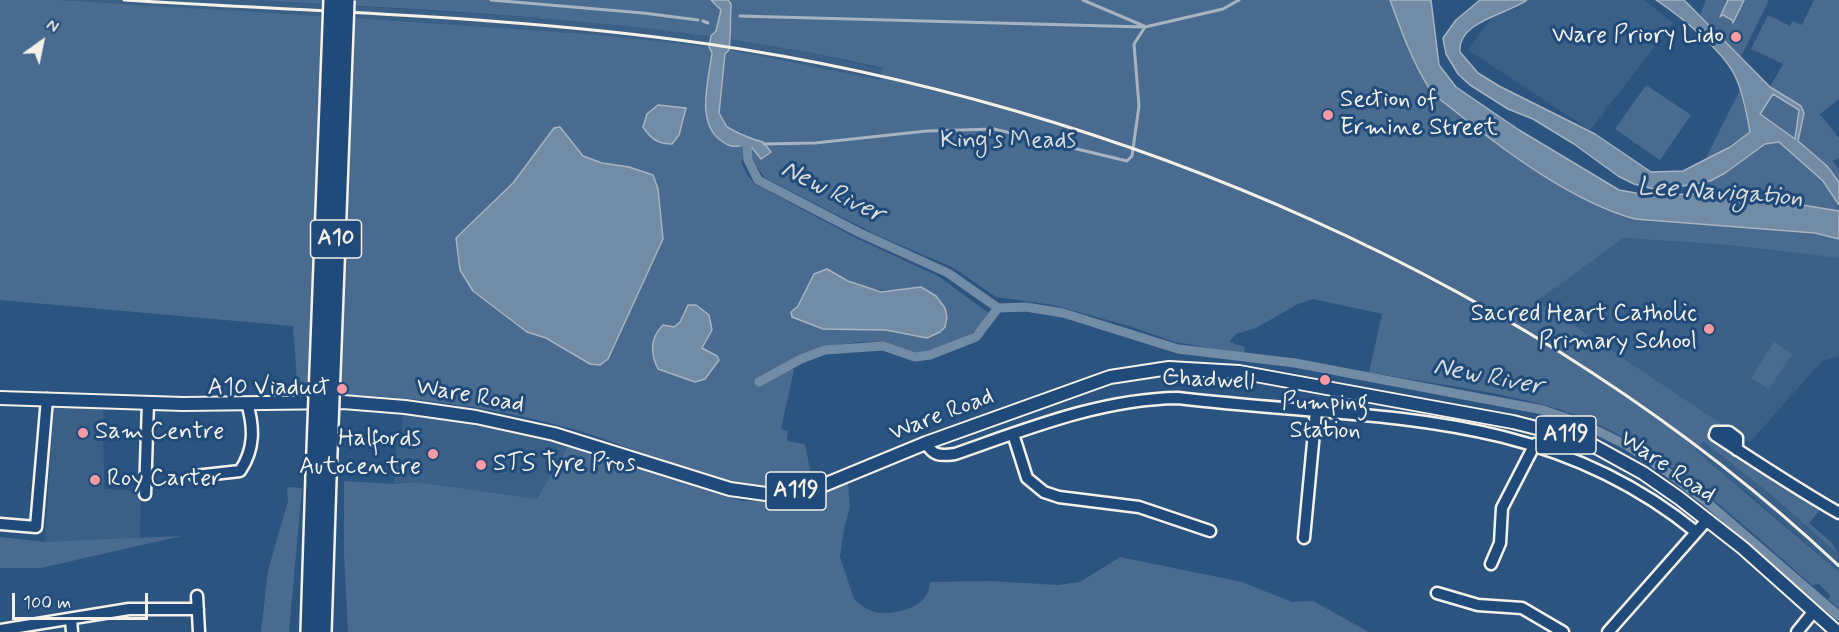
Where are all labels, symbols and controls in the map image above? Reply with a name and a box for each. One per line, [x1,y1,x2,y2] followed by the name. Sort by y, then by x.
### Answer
[12,12,72,72] north arrow
[42,15,62,38] text: N
[1552,23,1724,51] place label: Ware Priory Lido
[1729,30,1743,44] marker: Ware Priory Lido
[1340,87,1498,143] place label: Section of Ermine Street
[1321,108,1335,122] marker: Section of Ermine Street
[940,128,1076,156] park label: King's Meads
[775,155,889,231] water label: New River
[1636,173,1804,215] water label: Lee Navigation
[310,220,362,258] road number: A10
[1471,301,1697,357] place label: Sacred Heart Catholic Primary School
[1702,322,1716,336] marker: Sacred Heart Catholic Primary School
[1431,352,1545,404] water label: New River
[1161,364,1255,398] street label: Chadwell
[414,373,526,421] street label: Ware Road
[1318,373,1332,387] marker: Pumping Station
[207,375,330,403] place label: A10 Viaduct
[335,382,349,396] marker: A10 Viaduct
[886,383,998,449] street label: Ware Road
[1282,390,1368,446] place label: Pumping Station
[1536,416,1596,454] road number: A119
[95,419,224,447] place label: Sam Centre
[1614,425,1720,511] street label: Ware Road
[76,426,90,440] marker: Sam Centre
[299,426,421,482] place label: Halfords Autocentre
[426,447,440,461] marker: Halfords Autocentre
[493,451,636,479] place label: STS Tyre Pros
[474,458,488,472] marker: STS Tyre Pros
[107,466,222,494] place label: Roy Carter
[766,472,826,510] road number: A119
[88,473,102,487] marker: Roy Carter
[15,581,152,619] scale bar
[23,591,71,615] text: 100 m

